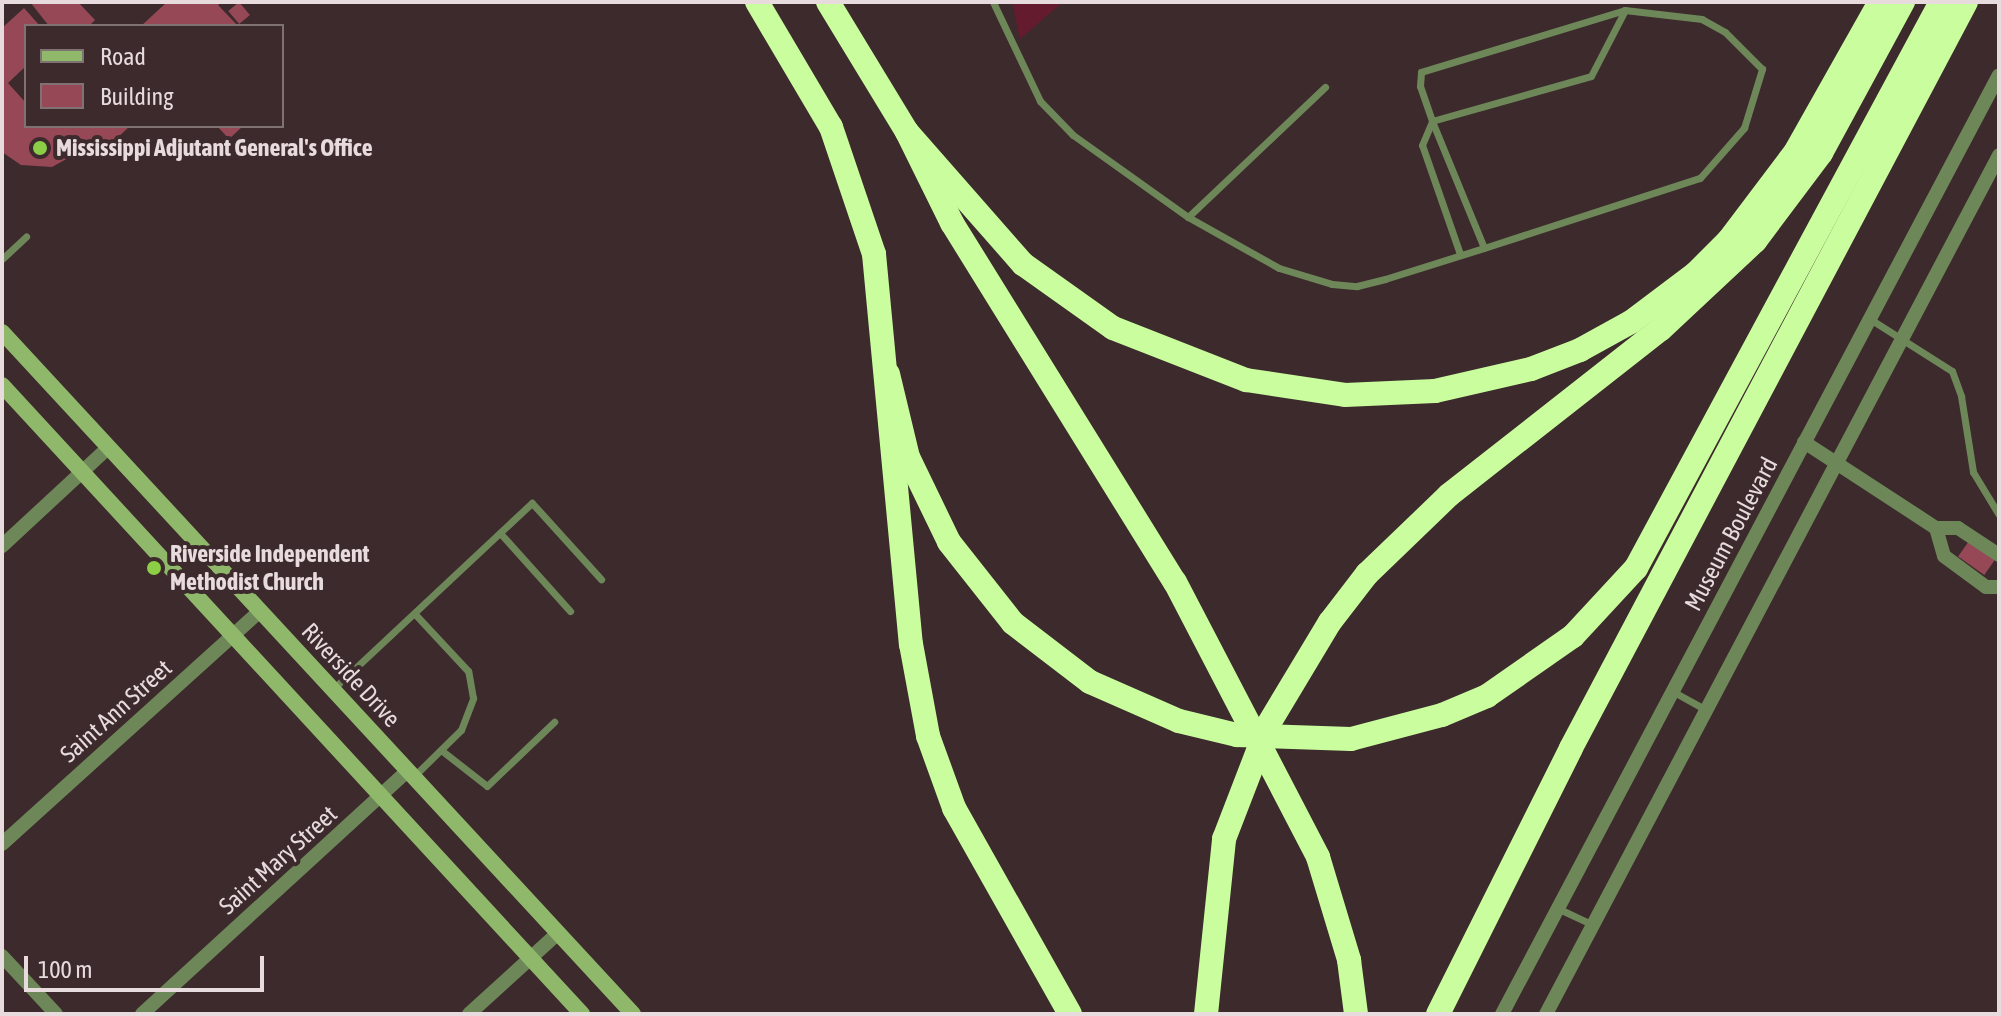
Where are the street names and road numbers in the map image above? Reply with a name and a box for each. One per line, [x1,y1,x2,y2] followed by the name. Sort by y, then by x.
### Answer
[1679,452,1783,616] street label: Museum Boulevard
[296,617,406,733] street label: Riverside Drive
[54,654,178,768] street label: Saint Ann Street
[213,800,343,920] street label: Saint Mary Street

